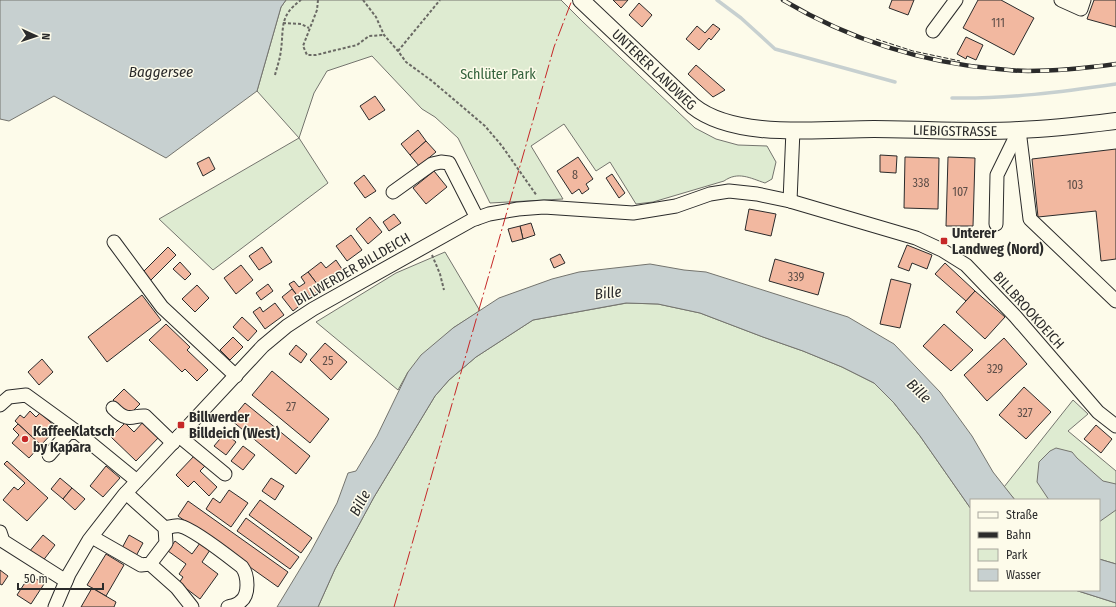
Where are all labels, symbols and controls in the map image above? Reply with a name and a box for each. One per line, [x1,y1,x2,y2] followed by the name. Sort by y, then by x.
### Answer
[16,16,56,56] north arrow
[991,16,1005,30] house number: 111
[608,26,700,114] street label: UNTERER LANDWEG
[39,33,52,40] text: N
[129,63,193,81] water label: Baggersee
[460,66,536,83] park label: Schlüter Park
[913,122,998,140] street label: LIEBIGSTRASSE
[572,168,578,182] house number: 8
[913,176,929,190] house number: 338
[1067,178,1083,192] house number: 103
[952,185,968,199] house number: 107
[952,225,1044,258] place label: Unterer Landweg (Nord)
[291,229,413,310] street label: BILLWERDER BILLDEICH
[939,236,949,246] marker: Unterer Landweg (Nord)
[990,268,1068,352] street label: BILLBROOKDEICH
[788,270,804,284] house number: 339
[594,282,622,304] water label: Bille
[323,354,334,368] house number: 25
[987,362,1003,376] house number: 329
[903,375,935,407] water label: Bille
[286,400,296,414] house number: 27
[1017,406,1033,420] house number: 327
[189,409,280,442] place label: Billwerder Billdeich (West)
[176,420,186,430] marker: Billwerder Billdeich (West)
[33,423,115,456] place label: KaffeeKlatsch by Kapara
[20,434,30,444] marker: KaffeeKlatsch by Kapara
[346,487,374,519] water label: Bille
[970,499,1100,591] legend
[1006,508,1038,522] text: Straße
[1006,528,1031,542] text: Bahn
[1006,548,1028,562] text: Park
[18,565,103,591] scale bar
[1006,568,1041,582] text: Wasser
[24,572,48,586] text: 50 m

